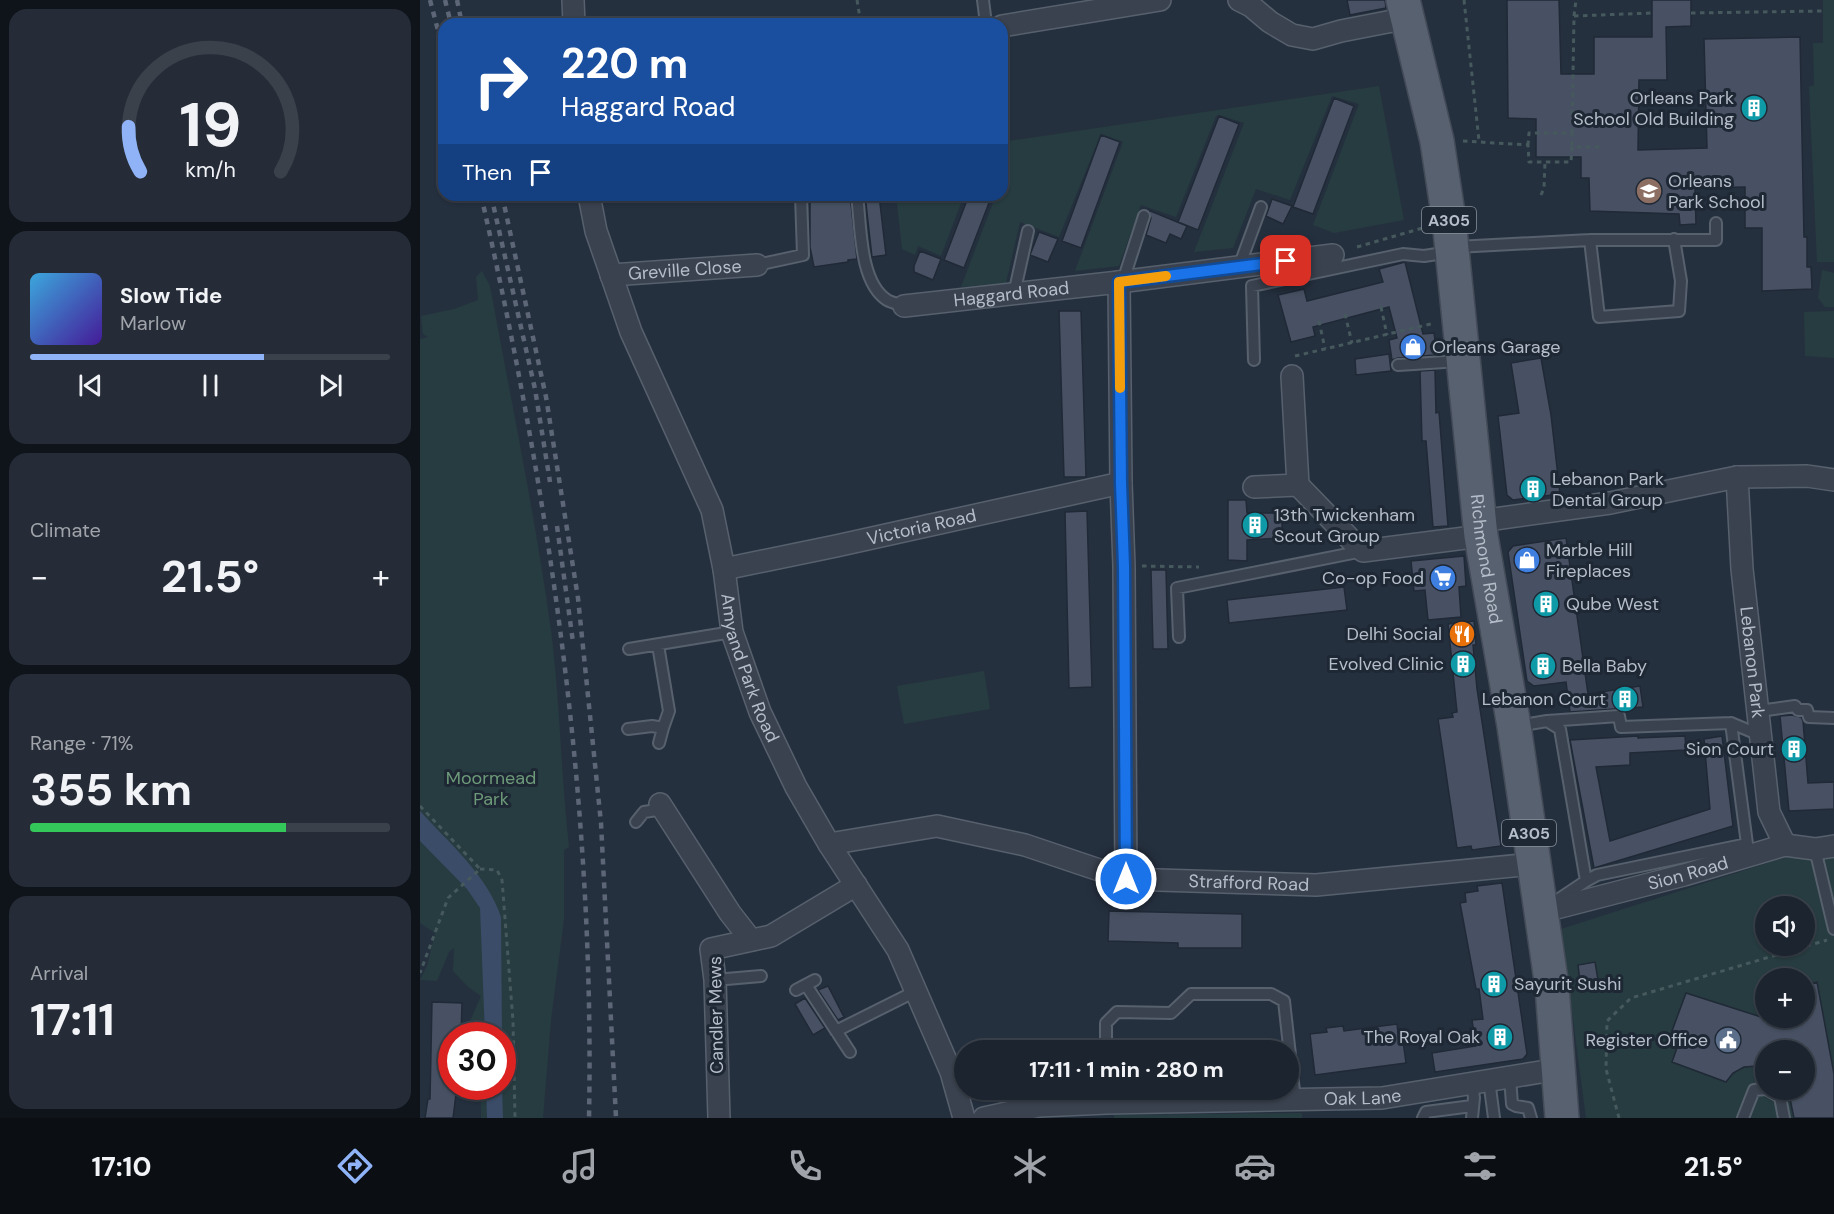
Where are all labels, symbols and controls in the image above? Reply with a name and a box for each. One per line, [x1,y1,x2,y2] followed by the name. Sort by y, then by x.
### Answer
[561,36,688,91] text: 220 m
[462,42,540,120] icon: right
[179,85,241,166] text: 19
[1573,86,1734,131] place label: Orleans Park School Old Building
[561,89,735,124] text: Haggard Road
[1739,93,1769,123] building icon: Orleans Park School Old Building
[524,156,557,189] icon: arrive
[185,157,235,185] text: km/h
[462,158,512,187] text: Then
[1668,169,1765,214] place label: Orleans Park School
[1634,176,1664,206] school or university icon: Orleans Park School
[1422,207,1476,233] road number: A305
[1260,235,1311,286] pin
[1269,244,1302,277] icon: arrive
[627,254,742,286] street label: Greville Close
[952,276,1070,312] street label: Haggard Road
[120,281,222,310] text: Slow Tide
[120,310,186,336] text: Marlow
[1398,332,1428,362] shop icon: Orleans Garage
[1432,335,1561,359] place label: Orleans Garage
[74,369,107,402] icon: previous
[194,369,227,402] icon: pause
[314,369,347,402] icon: next
[1552,467,1664,512] place label: Lebanon Park Dental Group
[1518,474,1548,504] building icon: Lebanon Park Dental Group
[1465,493,1508,626] street label: Richmond Road
[865,503,979,551] street label: Victoria Road
[1274,503,1415,548] place label: 13th Twickenham Scout Group
[1240,510,1270,540] building icon: 13th Twickenham Scout Group
[30,517,101,543] text: Climate
[1546,538,1633,583] place label: Marble Hill Fireplaces
[1512,545,1542,575] shop icon: Marble Hill Fireplaces
[161,547,259,606] text: 21.5°
[30,555,48,598] text: −
[372,555,390,598] text: +
[1428,563,1458,593] supermarket icon: Co-op Food
[1322,566,1424,590] place label: Co-op Food
[1531,589,1561,619] building icon: Qube West
[715,592,785,746] street label: Amyand Park Road
[1566,592,1659,616] place label: Qube West
[1734,605,1770,719] street label: Lebanon Park
[1447,619,1477,649] restaurant icon: Delhi Social
[1346,622,1442,646] place label: Delhi Social
[1448,649,1478,679] building icon: Evolved Clinic
[1528,651,1558,681] building icon: Bella Baby
[1329,652,1444,676] place label: Evolved Clinic
[1562,654,1647,678] place label: Bella Baby
[1610,684,1640,714] building icon: Lebanon Court
[1482,687,1606,711] place label: Lebanon Court
[30,730,133,756] text: Range · 71%
[1779,734,1809,764] building icon: Sion Court
[1686,737,1774,761] place label: Sion Court
[30,760,192,819] text: 355 km
[446,766,536,811] park label: Moormead Park
[1502,820,1556,846] road number: A305
[1094,847,1158,911] position arrow
[1645,851,1731,896] street label: Sion Road
[1188,869,1310,897] street label: Strafford Road
[1755,896,1815,1100] map controls
[1755,896,1815,956] button: sound
[703,956,729,1074] street label: Candler Mews
[30,960,88,986] text: Arrival
[1755,968,1815,1028] button: +
[1479,969,1509,999] building icon: Sayurit Sushi
[1514,972,1622,996] place label: Sayurit Sushi
[30,990,115,1049] text: 17:11
[438,1022,516,1100] speed limit sign: 30
[1485,1022,1515,1052] building icon: The Royal Oak
[1364,1025,1480,1049] place label: The Royal Oak
[1713,1025,1743,1055] public building icon: Register Office
[1585,1028,1708,1052] place label: Register Office
[1755,1040,1815,1100] button: −
[1029,1055,1224,1084] text: 17:11 · 1 min · 280 m
[1324,1083,1403,1111] street label: Oak Lane
[334,1145,376,1187] icon: directions
[559,1145,601,1187] icon: music
[784,1145,826,1187] icon: phone
[1009,1145,1051,1187] icon: climate
[1234,1145,1276,1187] icon: car
[1459,1145,1501,1187] icon: filters
[91,1149,151,1184] text: 17:10
[1684,1149,1743,1184] text: 21.5°

